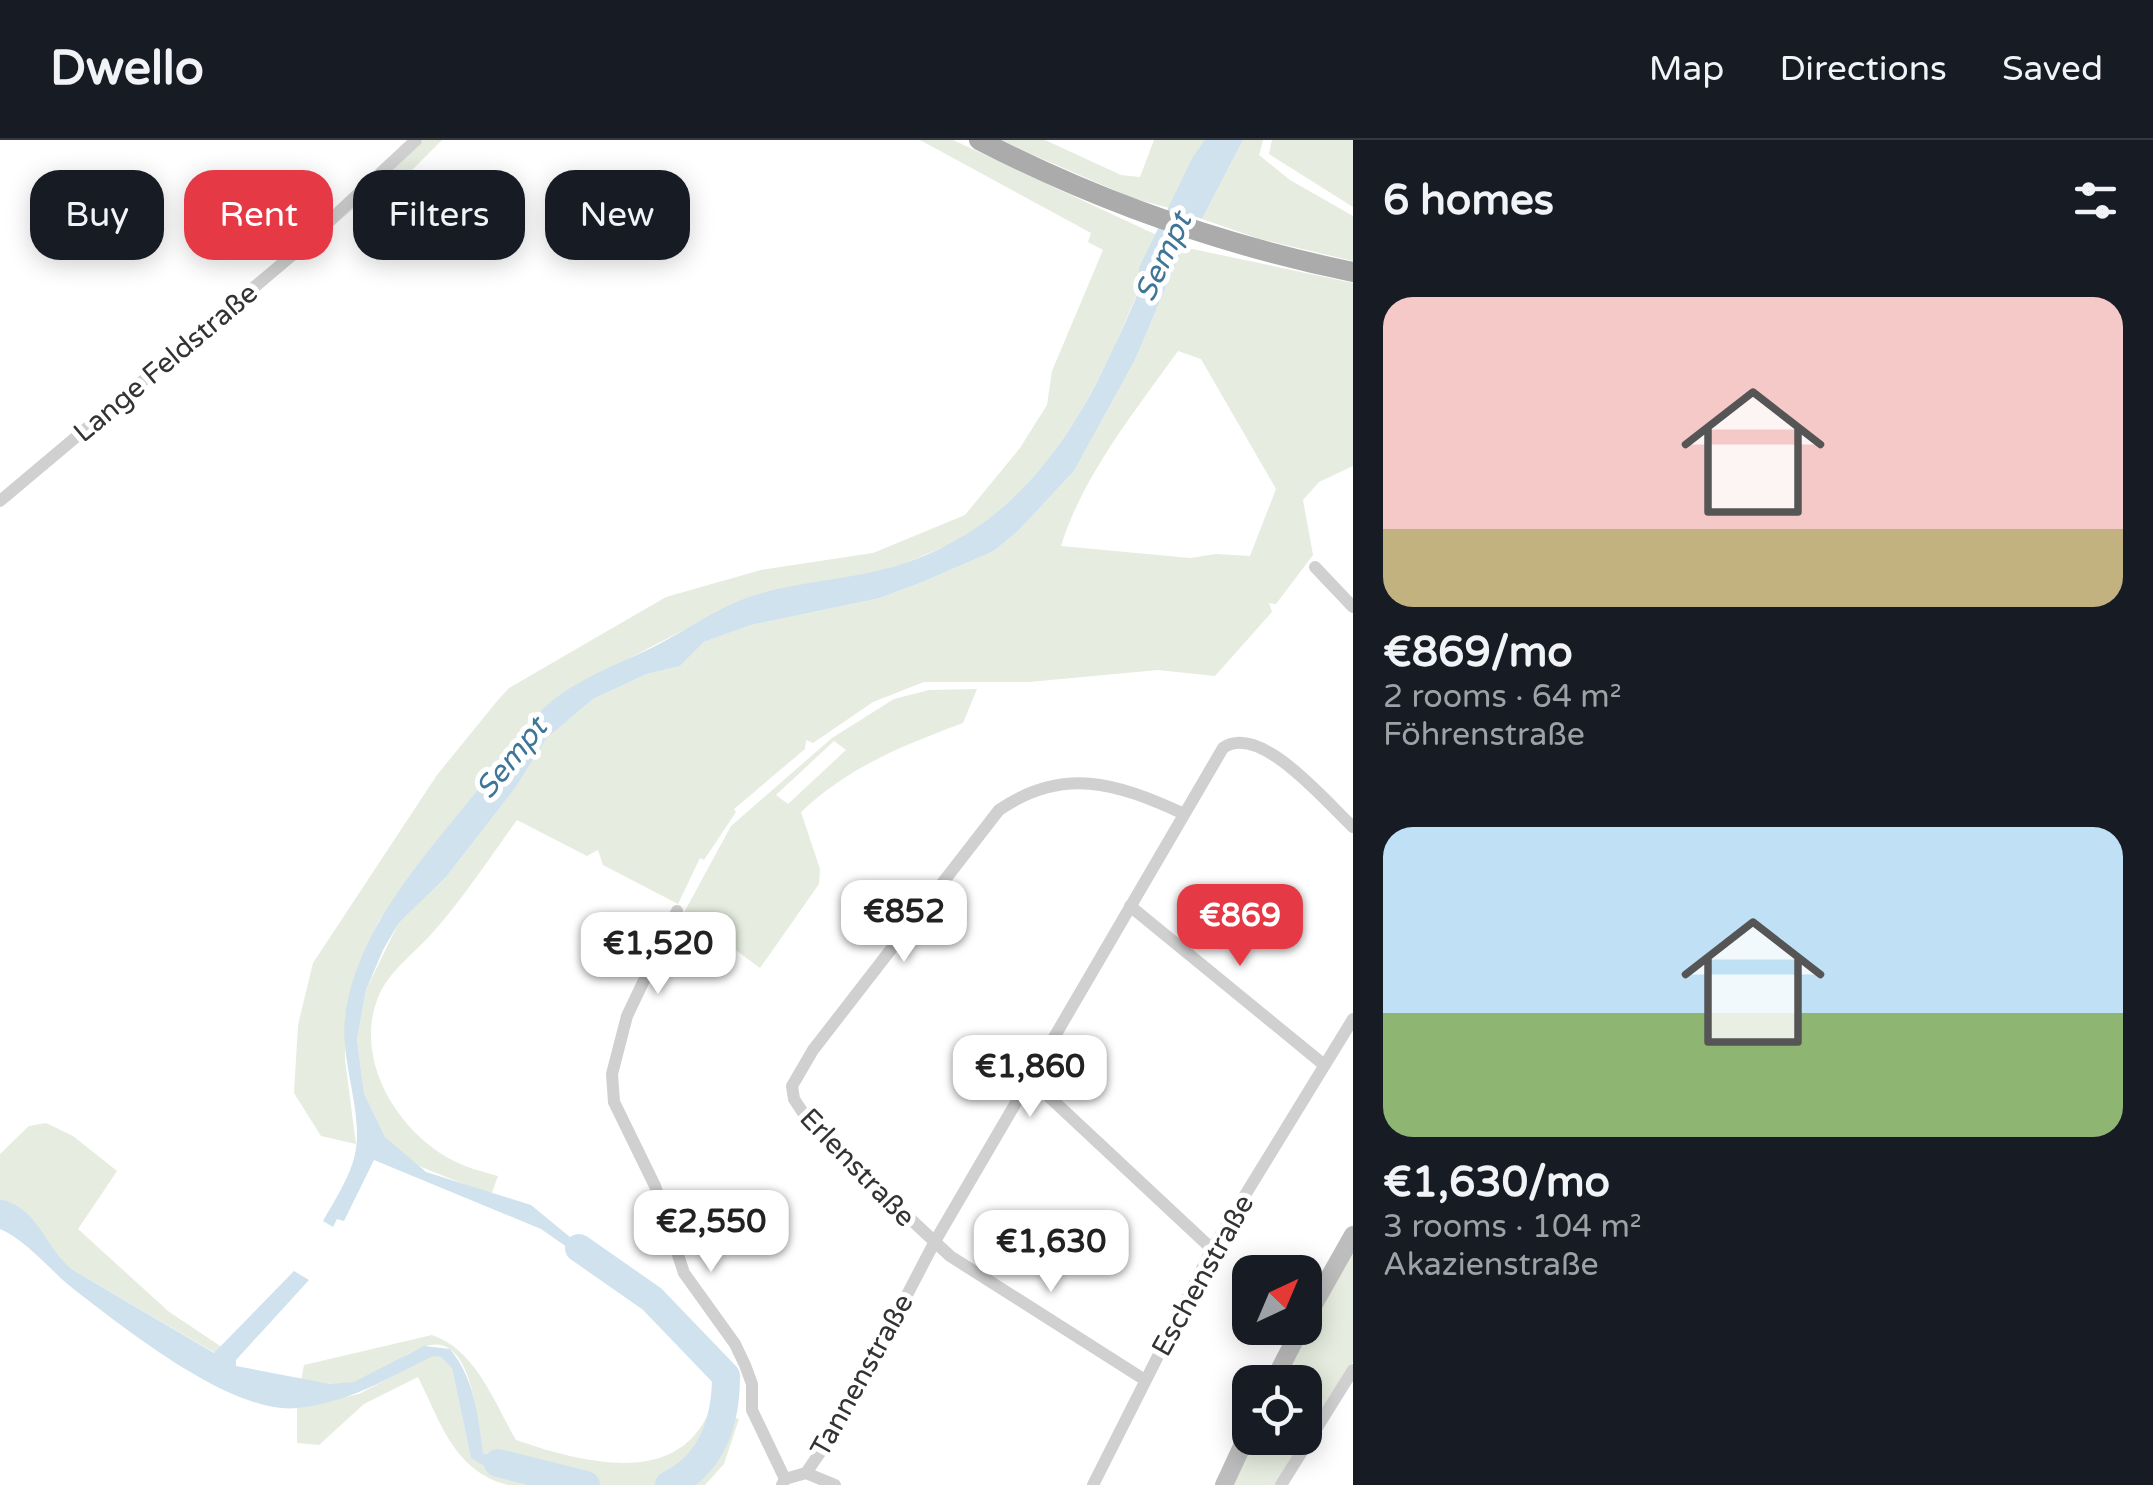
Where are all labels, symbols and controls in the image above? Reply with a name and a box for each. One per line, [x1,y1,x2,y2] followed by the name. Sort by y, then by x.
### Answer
[50,40,204,98] text: Dwello
[1649,48,1724,90] text: Map
[1779,48,1947,90] text: Directions
[2002,48,2103,90] text: Saved
[30,170,164,260] chip: Buy
[184,170,333,260] chip: Rent
[353,170,525,260] chip: Filters
[545,170,690,260] chip: New
[2068,173,2123,228] icon: filters
[1383,175,1554,226] text: 6 homes
[1127,204,1201,307] water label: Sempt
[67,276,264,450] street label: Lange Feldstraße
[1663,362,1843,542] icon: home
[1383,627,1573,678] text: €869/mo
[1383,678,1622,716] text: 2 rooms · 64 m²
[468,708,557,806] water label: Sempt
[1383,716,1585,754] text: Föhrenstraße
[845,880,963,965] pin: €852
[1181,884,1299,969] pin: €869
[1663,892,1843,1072] icon: home
[863,893,945,931] text: €852
[1199,897,1281,935] text: €869
[577,912,739,997] pin: €1,520
[603,925,713,963] text: €1,520
[949,1035,1111,1120] pin: €1,860
[975,1048,1085,1086] text: €1,860
[792,1101,922,1234] street label: Erlenstraße
[1383,1157,1610,1208] text: €1,630/mo
[1145,1189,1261,1362] street label: Eschenstraße
[630,1190,792,1275] pin: €2,550
[656,1203,766,1241] text: €2,550
[1383,1208,1642,1246] text: 3 rooms · 104 m²
[970,1210,1132,1295] pin: €1,630
[996,1223,1106,1261] text: €1,630
[1383,1246,1599,1284] text: Akazienstraße
[1232,1255,1322,1345] north arrow
[1232,1255,1322,1455] map controls
[803,1288,921,1463] street label: Tannenstraße
[1232,1365,1322,1455] button: locate

